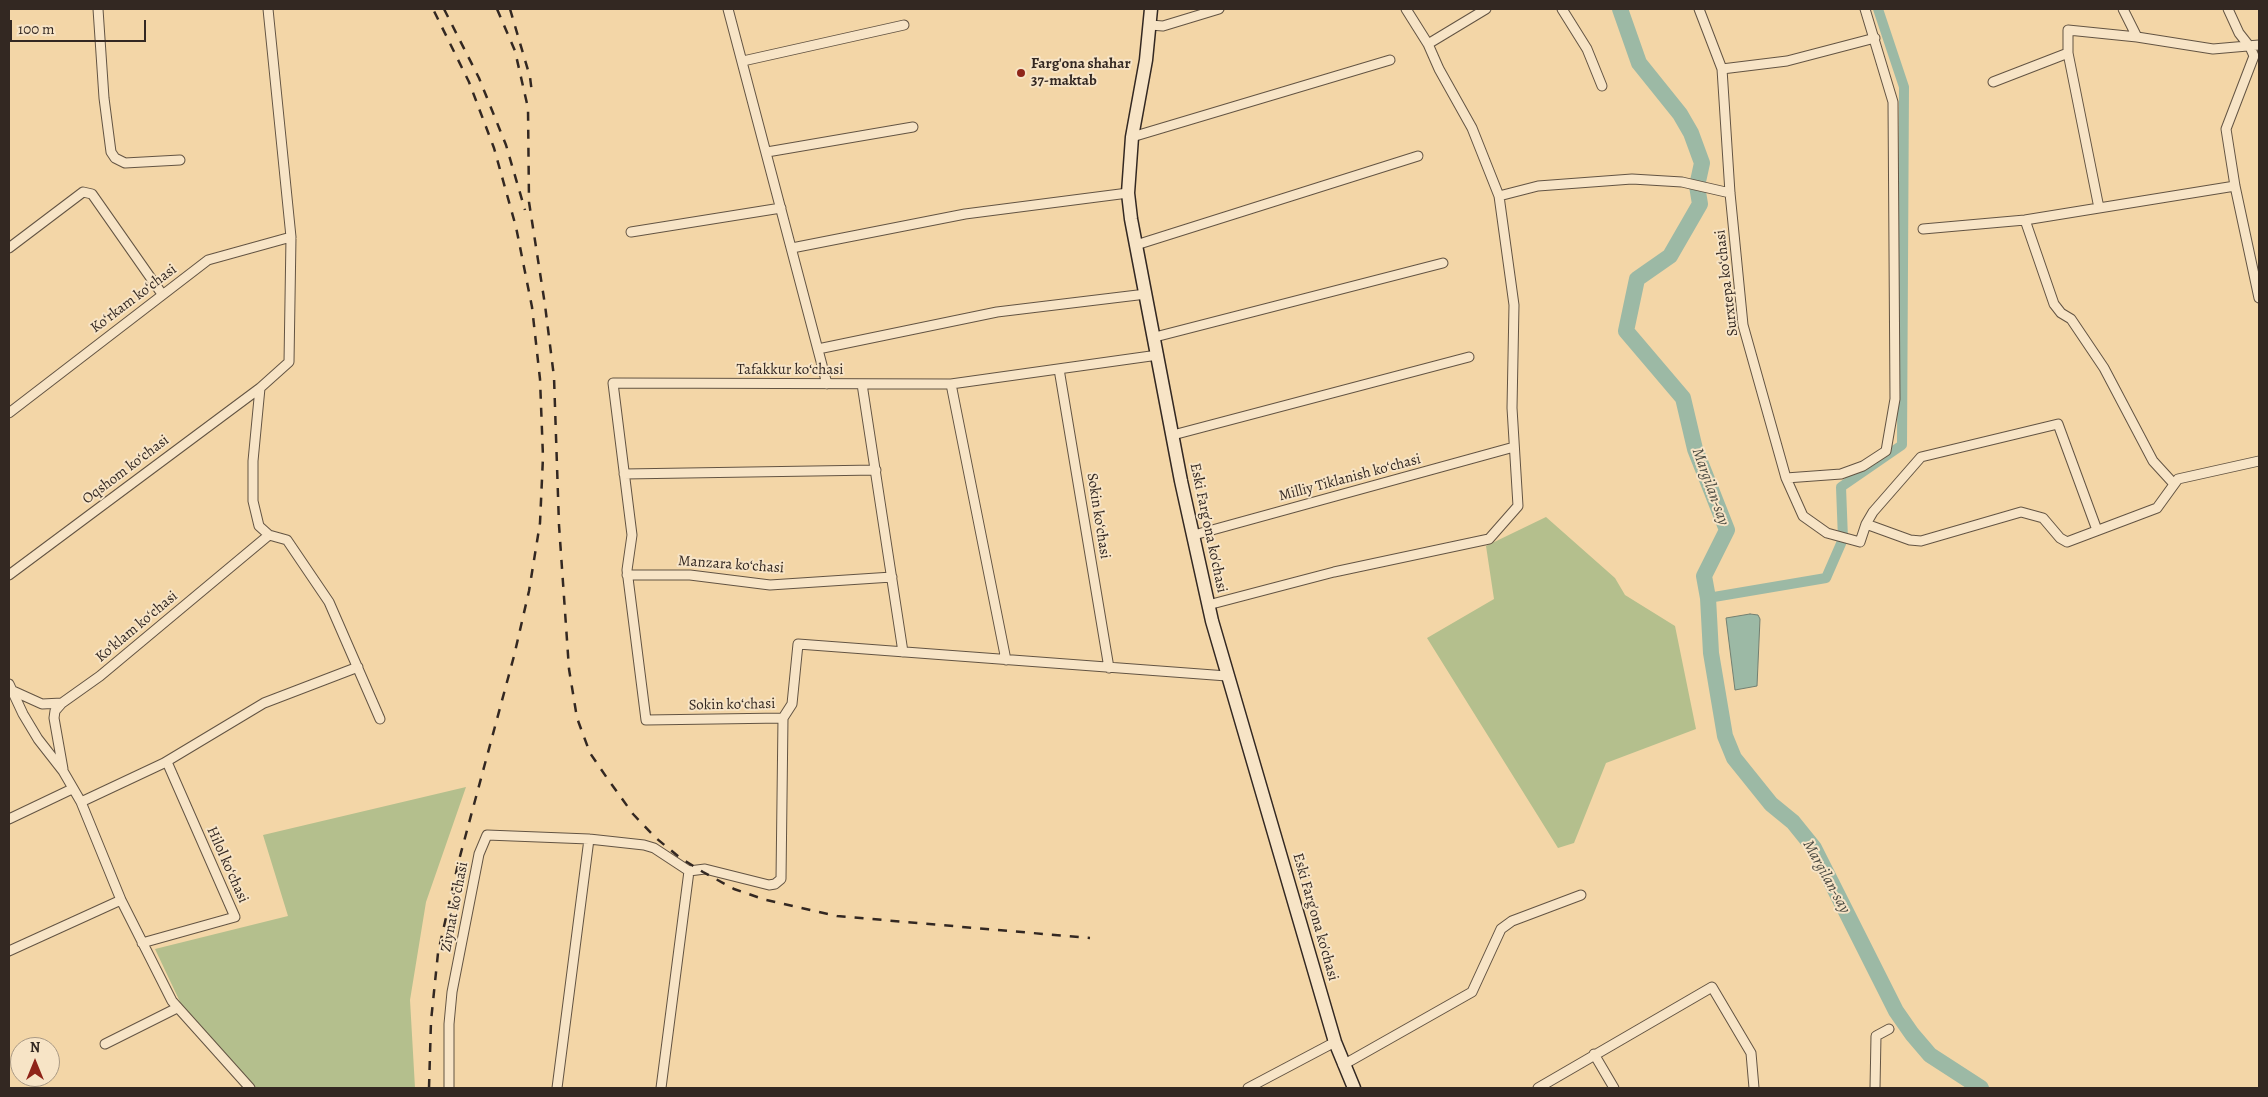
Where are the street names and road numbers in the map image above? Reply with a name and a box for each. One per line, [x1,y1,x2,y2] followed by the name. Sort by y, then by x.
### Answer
[1712,229,1742,337] street label: Surxtepa koʻchasi
[87,261,181,337] street label: Koʻrkam koʻchasi
[737,361,843,379] street label: Tafakkur koʻchasi
[79,432,173,508] street label: Oqshom koʻchasi
[1277,450,1423,506] street label: Milliy Tiklanish koʻchasi
[1185,461,1231,595] street label: Eski Farg'ona ko'chasi
[1082,472,1114,560] street label: Sokin koʻchasi
[677,552,785,578] street label: Manzara koʻchasi
[92,587,182,667] street label: Koʻklam koʻchasi
[688,695,776,715] street label: Sokin koʻchasi
[202,824,252,906] street label: Hilol koʻchasi
[1288,851,1342,983] street label: Eski Farg'ona ko'chasi
[437,860,473,954] street label: Ziynat koʻchasi

